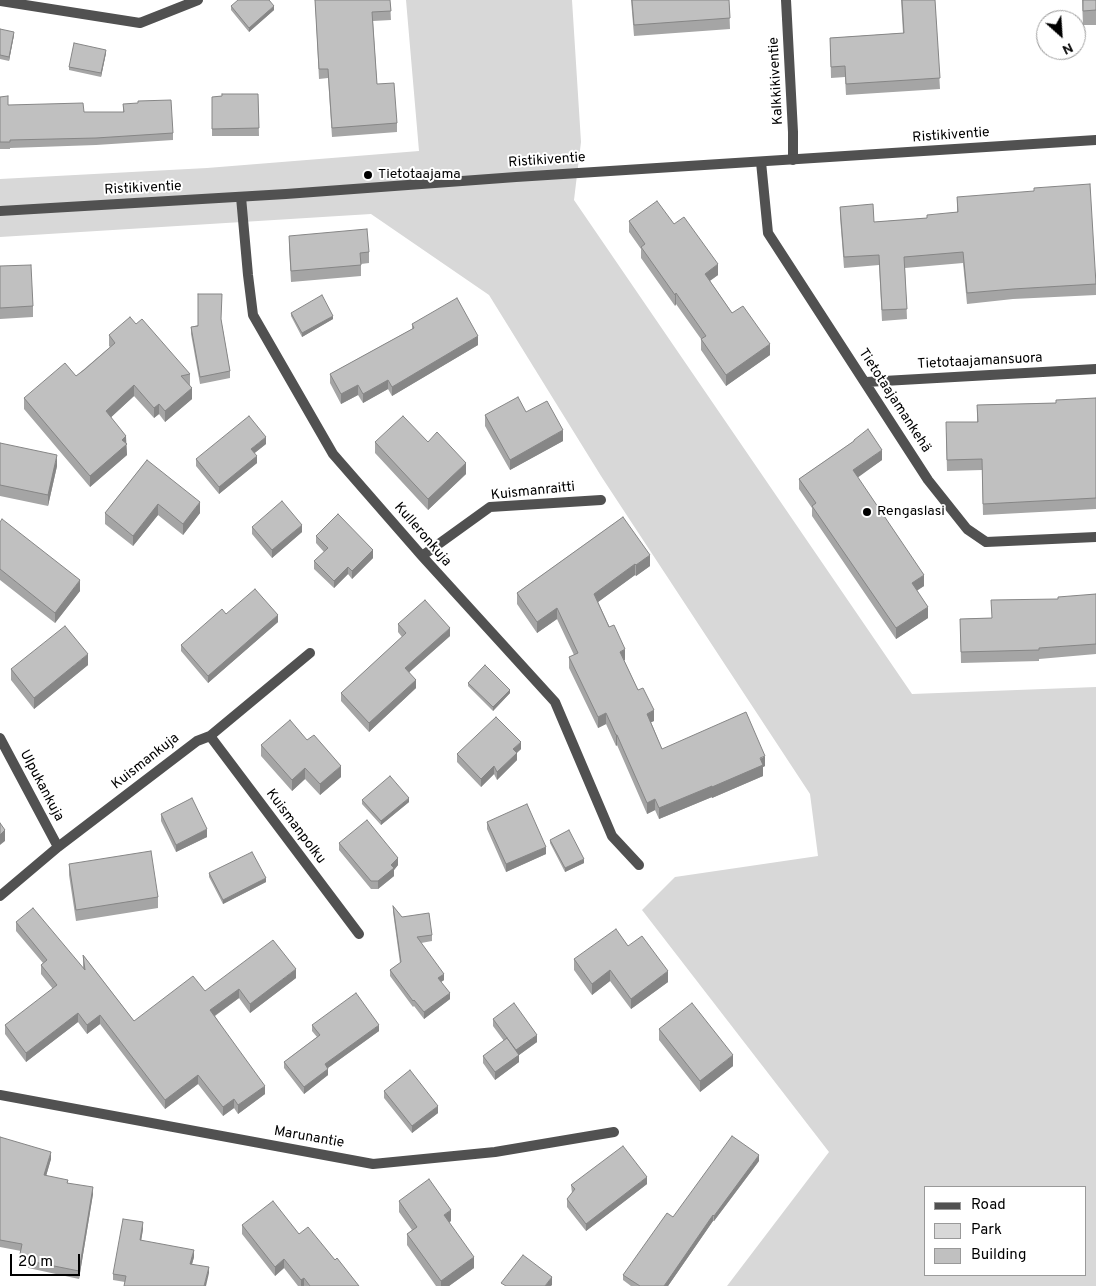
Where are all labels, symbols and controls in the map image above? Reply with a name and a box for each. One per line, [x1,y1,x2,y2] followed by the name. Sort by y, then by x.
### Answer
[1036,10,1086,60] north arrow
[766,37,788,125] street label: Kalkkikiventie
[1059,38,1076,58] text: N
[912,125,990,147] street label: Ristikiventie
[508,150,586,172] street label: Ristikiventie
[378,167,461,183] place label: Tietotaajama
[362,169,374,181] marker: Tietotaajama
[104,179,182,199] street label: Ristikiventie
[854,346,934,456] street label: Tietotaajamankehä
[917,350,1043,374] street label: Tietotaajamansuora
[490,479,576,505] street label: Kuismanraitti
[390,500,454,570] street label: Kulleronkuja
[877,504,945,520] place label: Rengaslasi
[861,506,873,518] marker: Rengaslasi
[109,730,183,794] street label: Kuismankuja
[15,748,67,824] street label: Ulpukankuja
[261,786,329,868] street label: Kuismanpolku
[273,1124,345,1152] street label: Marunantie
[924,1186,1086,1276] legend
[971,1196,1006,1215] text: Road
[971,1221,1002,1240] text: Park
[12,1244,82,1276] scale bar
[971,1246,1026,1265] text: Building
[18,1253,53,1272] text: 20 m

